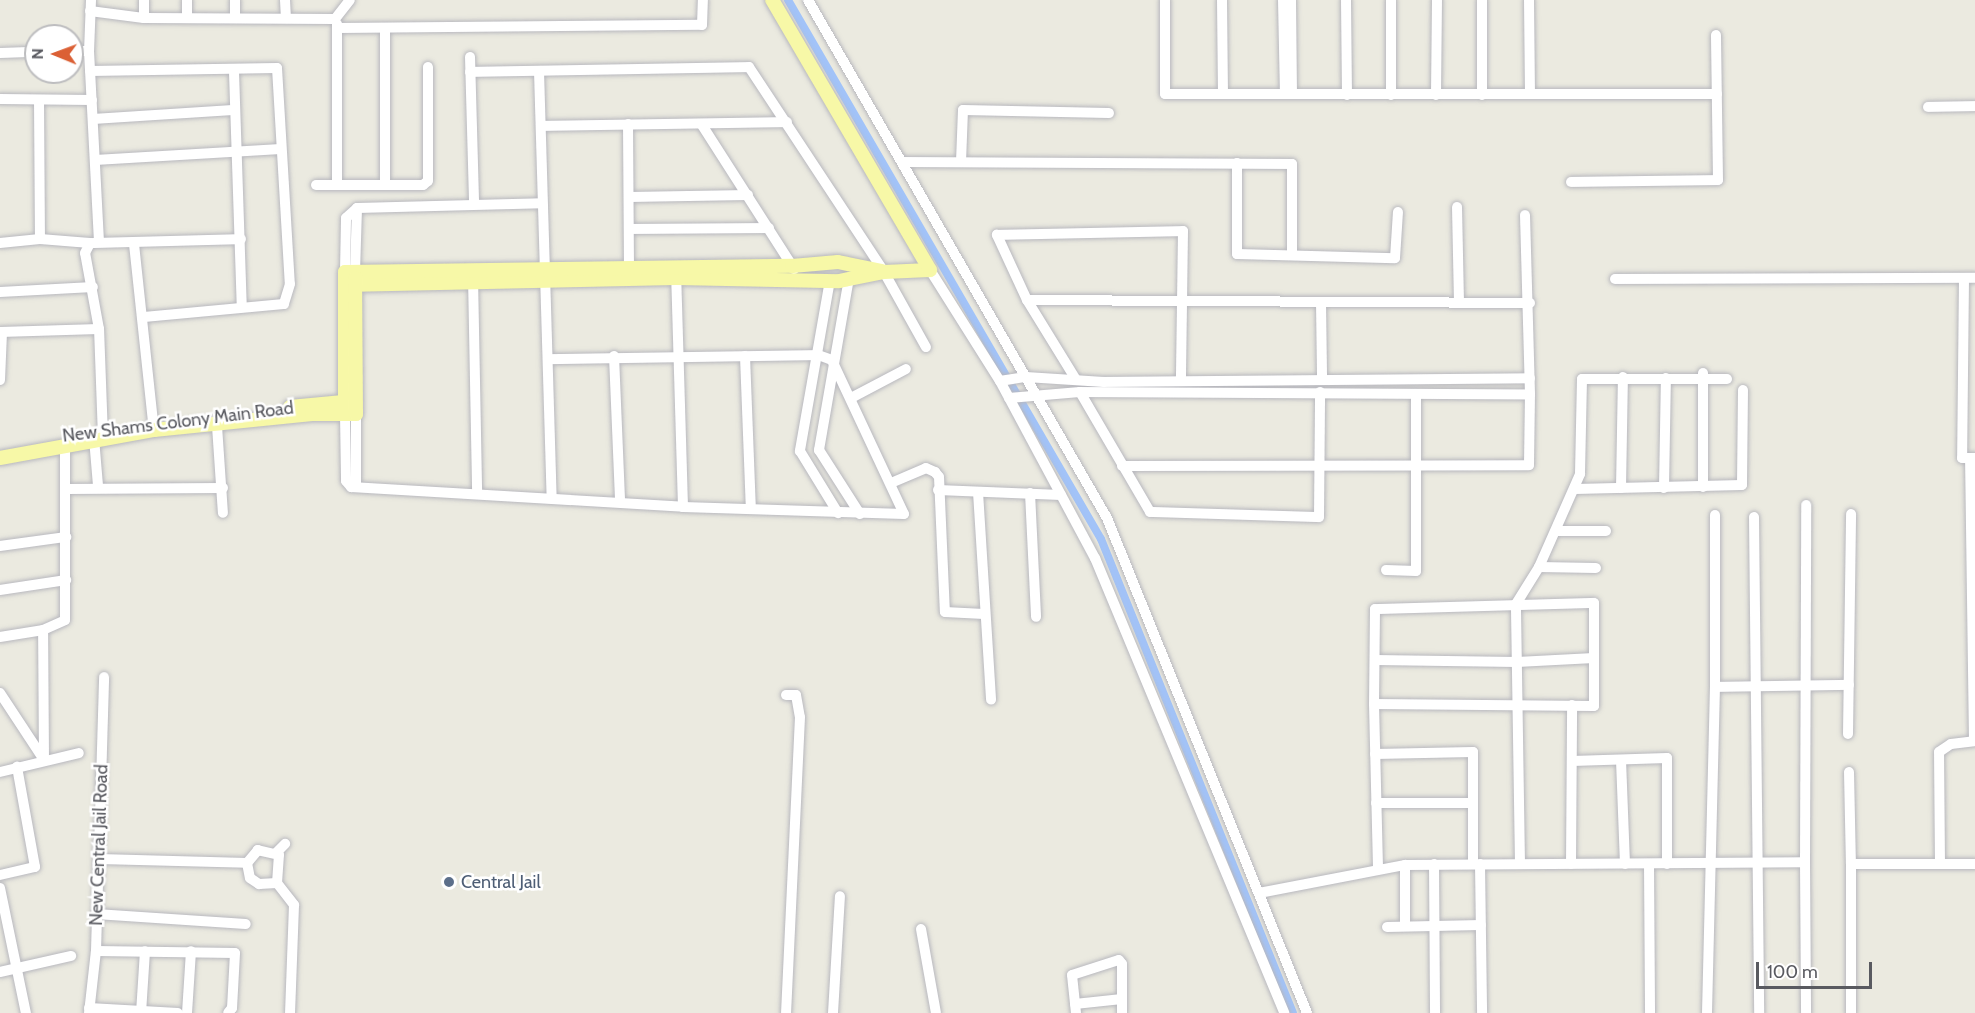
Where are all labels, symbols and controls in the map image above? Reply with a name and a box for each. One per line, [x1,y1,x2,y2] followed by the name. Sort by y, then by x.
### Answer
[24,24,84,84] north arrow
[28,48,47,60] text: N
[61,397,295,447] street label: New Shams Colony Main Road
[85,764,113,926] street label: New Central Jail Road
[461,871,541,893] place label: Central Jail
[442,875,456,889] marker: Central Jail
[1759,950,1874,988] scale bar
[1767,961,1818,983] text: 100 m

